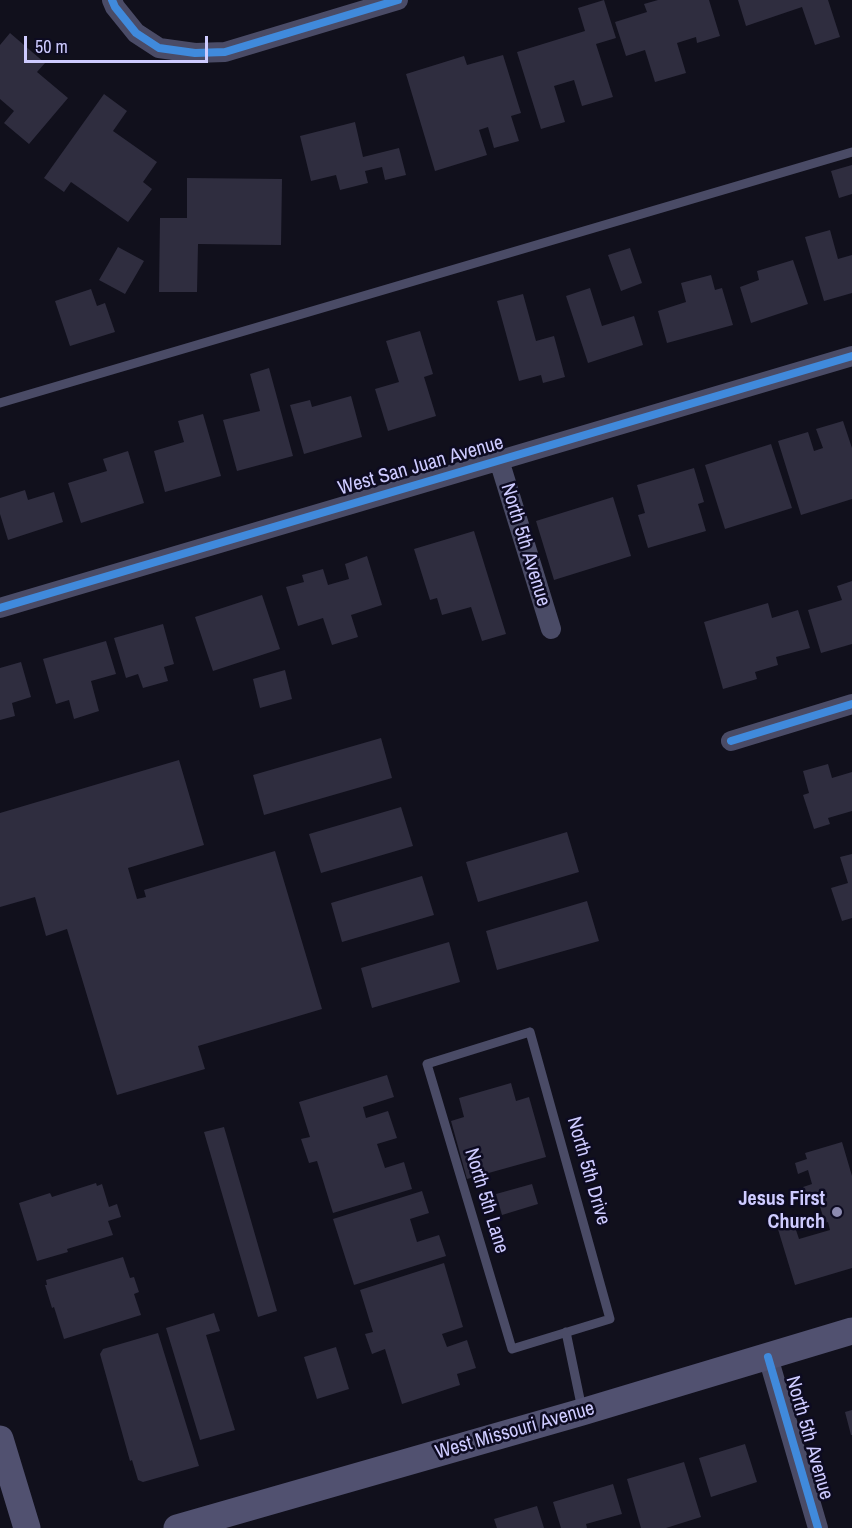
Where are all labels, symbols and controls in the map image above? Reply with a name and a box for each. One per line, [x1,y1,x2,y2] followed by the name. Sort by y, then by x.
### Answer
[27,24,212,62] scale bar
[35,34,68,59] text: 50 m
[336,431,506,501] street label: West San Juan Avenue
[495,481,555,609] street label: North 5th Avenue
[561,1114,615,1228] street label: North 5th Drive
[459,1146,513,1256] street label: North 5th Lane
[738,1188,825,1235] place label: Jesus First Church
[830,1205,844,1219] marker: Jesus First Church
[780,1373,838,1503] street label: North 5th Avenue
[433,1397,597,1465] street label: West Missouri Avenue

